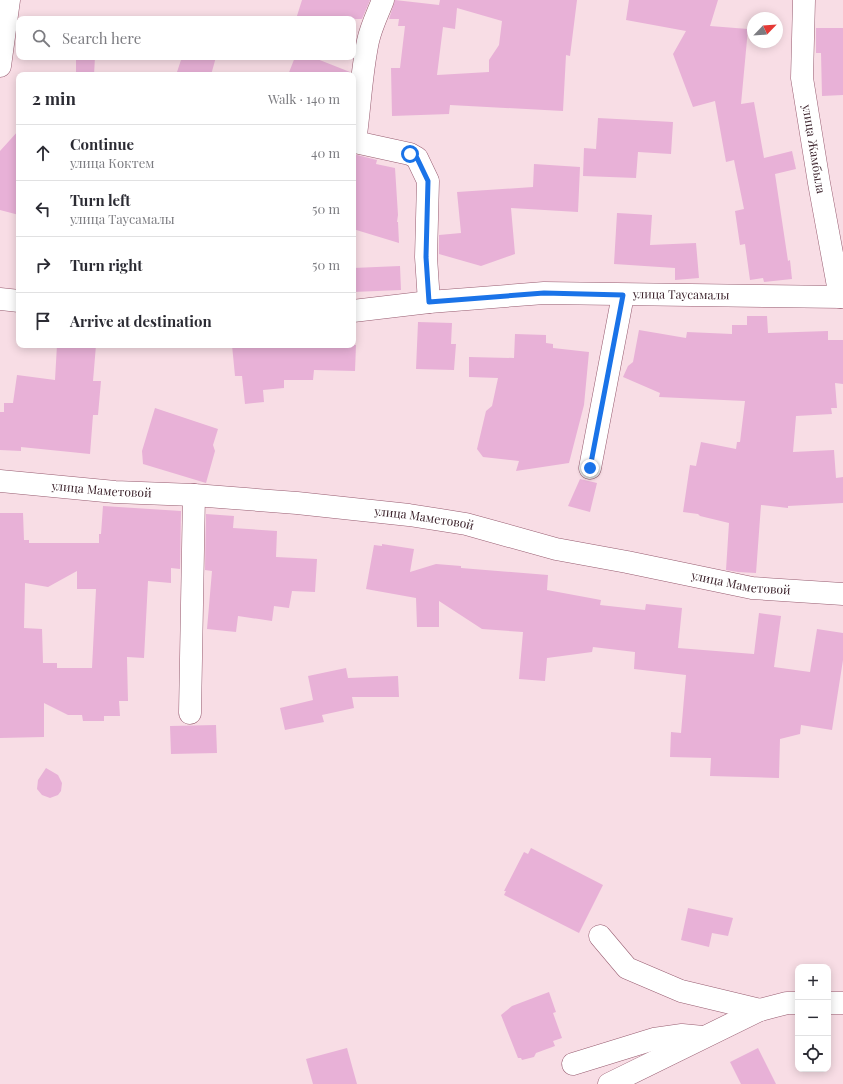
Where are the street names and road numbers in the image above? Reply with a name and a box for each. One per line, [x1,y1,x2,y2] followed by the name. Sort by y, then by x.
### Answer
[799,102,830,195] street label: улица Жамбыла
[632,285,730,302] street label: улица Таусамалы
[50,477,152,500] street label: улица Маметовой
[373,502,477,533] street label: улица Маметовой
[689,566,792,598] street label: улица Маметовой

